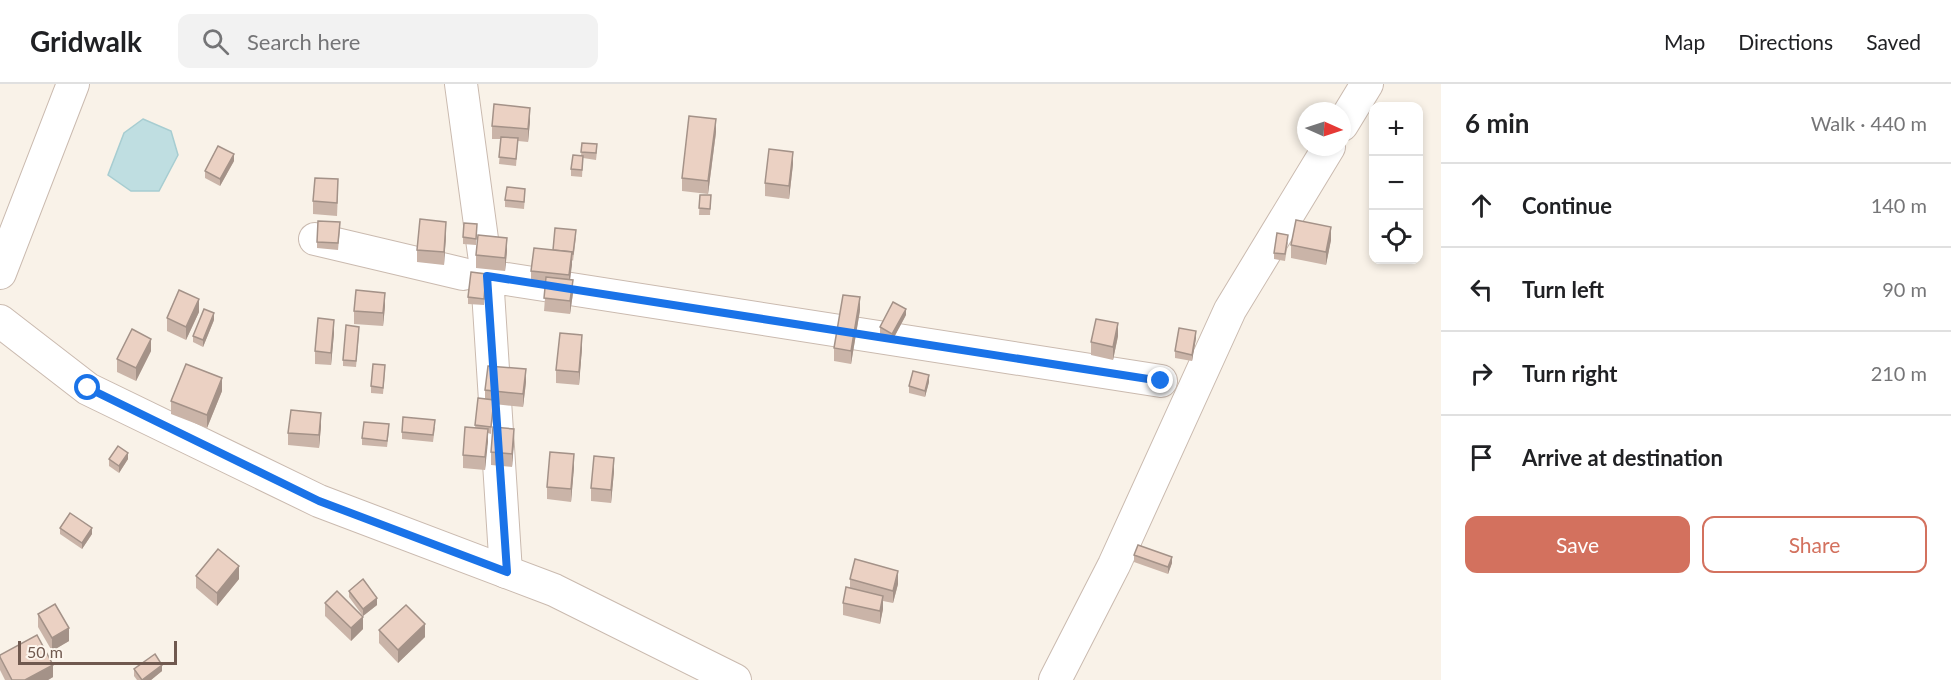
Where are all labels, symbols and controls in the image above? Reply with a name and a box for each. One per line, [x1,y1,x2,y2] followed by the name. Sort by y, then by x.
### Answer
[178,14,598,68] search box
[30,24,142,58] text: Gridwalk
[199,25,232,58] icon: search
[247,28,360,55] text: Search here
[1664,29,1705,54] text: Map
[1738,29,1833,54] text: Directions
[1866,29,1921,54] text: Saved
[1297,102,1351,156] north arrow
[1369,102,1423,264] map controls
[1369,102,1423,156] button: +
[1465,107,1529,139] text: 6 min
[1811,111,1927,135] text: Walk · 440 m
[1369,156,1423,210] button: −
[1465,189,1498,222] icon: ahead
[1522,192,1612,219] text: Continue
[1871,193,1927,217] text: 140 m
[1369,210,1423,264] button: locate
[1465,273,1498,306] icon: left
[1522,276,1604,303] text: Turn left
[1882,277,1927,301] text: 90 m
[1465,357,1498,390] icon: right
[1522,360,1617,387] text: Turn right
[1871,361,1927,385] text: 210 m
[1147,367,1173,393] route end
[74,374,100,400] route start
[1465,441,1498,474] icon: arrive
[1522,444,1723,471] text: Arrive at destination
[1465,516,1690,573] button: Save
[1702,516,1927,573] button: Share
[18,638,177,666] scale bar
[27,642,63,661] text: 50 m

